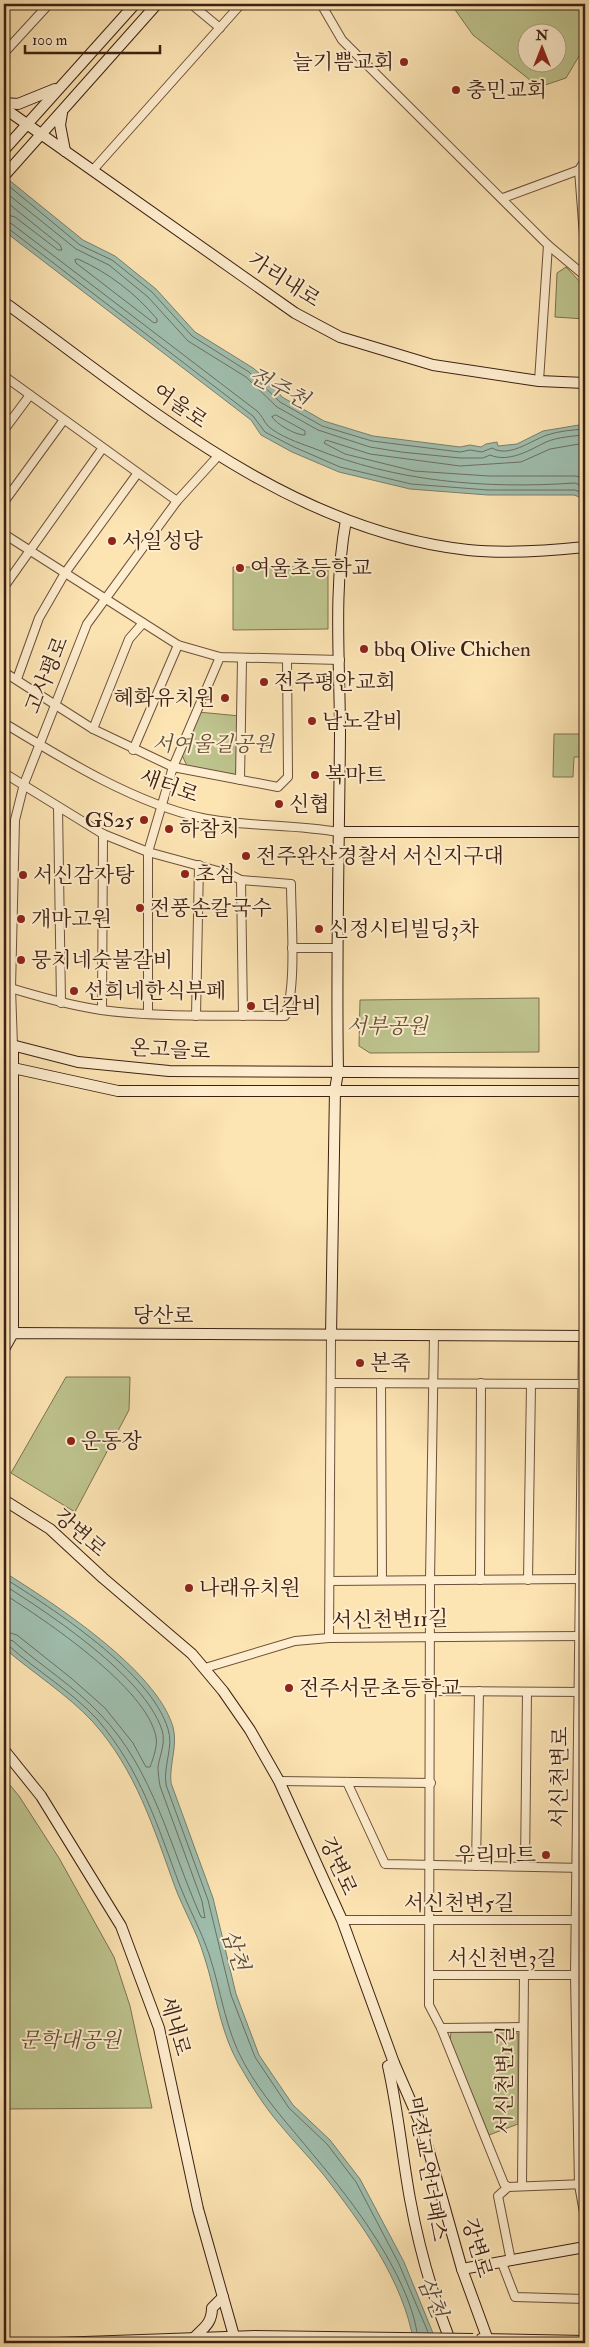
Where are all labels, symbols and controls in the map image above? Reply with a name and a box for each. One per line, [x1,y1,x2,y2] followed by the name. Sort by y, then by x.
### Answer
[25,22,160,54] scale bar
[516,22,566,72] north arrow
[535,27,549,44] text: N
[32,31,68,50] text: 100 m
[293,49,394,76] place label: 늘기쁨교회
[398,56,410,68] marker: 늘기쁨교회
[466,77,547,104] place label: 충민교회
[450,84,462,96] marker: 충민교회
[243,247,325,313] street label: 가리내로
[244,361,315,416] water label: 전주천
[147,377,213,435] street label: 여울로
[122,528,204,555] place label: 서일성당
[106,535,118,547] marker: 서일성당
[250,555,372,582] place label: 여울초등학교
[234,562,246,574] marker: 여울초등학교
[19,632,75,718] street label: 고사평로
[374,636,531,663] place label: bbq Olive Chichen
[358,643,370,655] marker: bbq Olive Chichen
[274,669,396,696] place label: 전주평안교회
[258,676,270,688] marker: 전주평안교회
[114,685,215,712] place label: 혜화유치원
[219,692,231,704] marker: 혜화유치원
[322,708,403,735] place label: 남노갈비
[306,715,318,727] marker: 남노갈비
[152,731,276,758] park label: 서여울길공원
[325,762,386,789] place label: 복마트
[136,763,202,809] street label: 새터로
[309,769,321,781] marker: 복마트
[289,791,330,818] place label: 신협
[273,798,285,810] marker: 신협
[85,807,135,834] place label: GS25
[138,814,150,826] marker: GS25
[179,816,240,843] place label: 하참치
[163,823,175,835] marker: 하참치
[256,843,504,870] place label: 전주완산경찰서 서신지구대
[240,850,252,862] marker: 전주완산경찰서 서신지구대
[195,861,236,888] place label: 초심
[33,862,135,889] place label: 서신감자탕
[179,868,191,880] marker: 초심
[17,869,29,881] marker: 서신감자탕
[150,895,272,922] place label: 전풍손칼국수
[134,902,146,914] marker: 전풍손칼국수
[31,906,112,933] place label: 개마고원
[15,913,27,925] marker: 개마고원
[329,916,480,943] place label: 신정시티빌딩3차
[313,923,325,935] marker: 신정시티빌딩3차
[31,947,173,974] place label: 뭉치네숫불갈비
[15,954,27,966] marker: 뭉치네숫불갈비
[84,978,226,1005] place label: 선희네한식부페
[68,985,80,997] marker: 선희네한식부페
[261,993,322,1020] place label: 더갈비
[245,1000,257,1012] marker: 더갈비
[346,1013,429,1040] park label: 서부공원
[129,1034,211,1066] street label: 온고을로
[132,1302,194,1330] street label: 당산로
[370,1350,411,1377] place label: 본죽
[354,1357,366,1369] marker: 본죽
[81,1428,143,1455] place label: 운동장
[65,1435,77,1447] marker: 운동장
[48,1503,112,1563] street label: 강변로
[199,1575,300,1602] place label: 나래유치원
[183,1582,195,1594] marker: 나래유치원
[332,1605,448,1635] street label: 서신천변11길
[299,1675,461,1702] place label: 전주서문초등학교
[283,1682,295,1694] marker: 전주서문초등학교
[546,1726,574,1828] street label: 서신천변로
[313,1833,363,1899] street label: 강변로
[455,1842,536,1869] place label: 우리마트
[540,1849,552,1861] marker: 우리마트
[404,1890,514,1917] street label: 서신천변5길
[215,1925,256,1976] water label: 삼천
[447,1945,557,1972] street label: 서신천변3길
[154,1993,196,2059] street label: 세내로
[491,2025,519,2135] street label: 서신천변1길
[19,2027,122,2054] park label: 문학대공원
[401,2095,453,2243] street label: 마전교 언더패스
[456,2215,498,2281] street label: 강변로
[411,2272,454,2324] water label: 삼천

